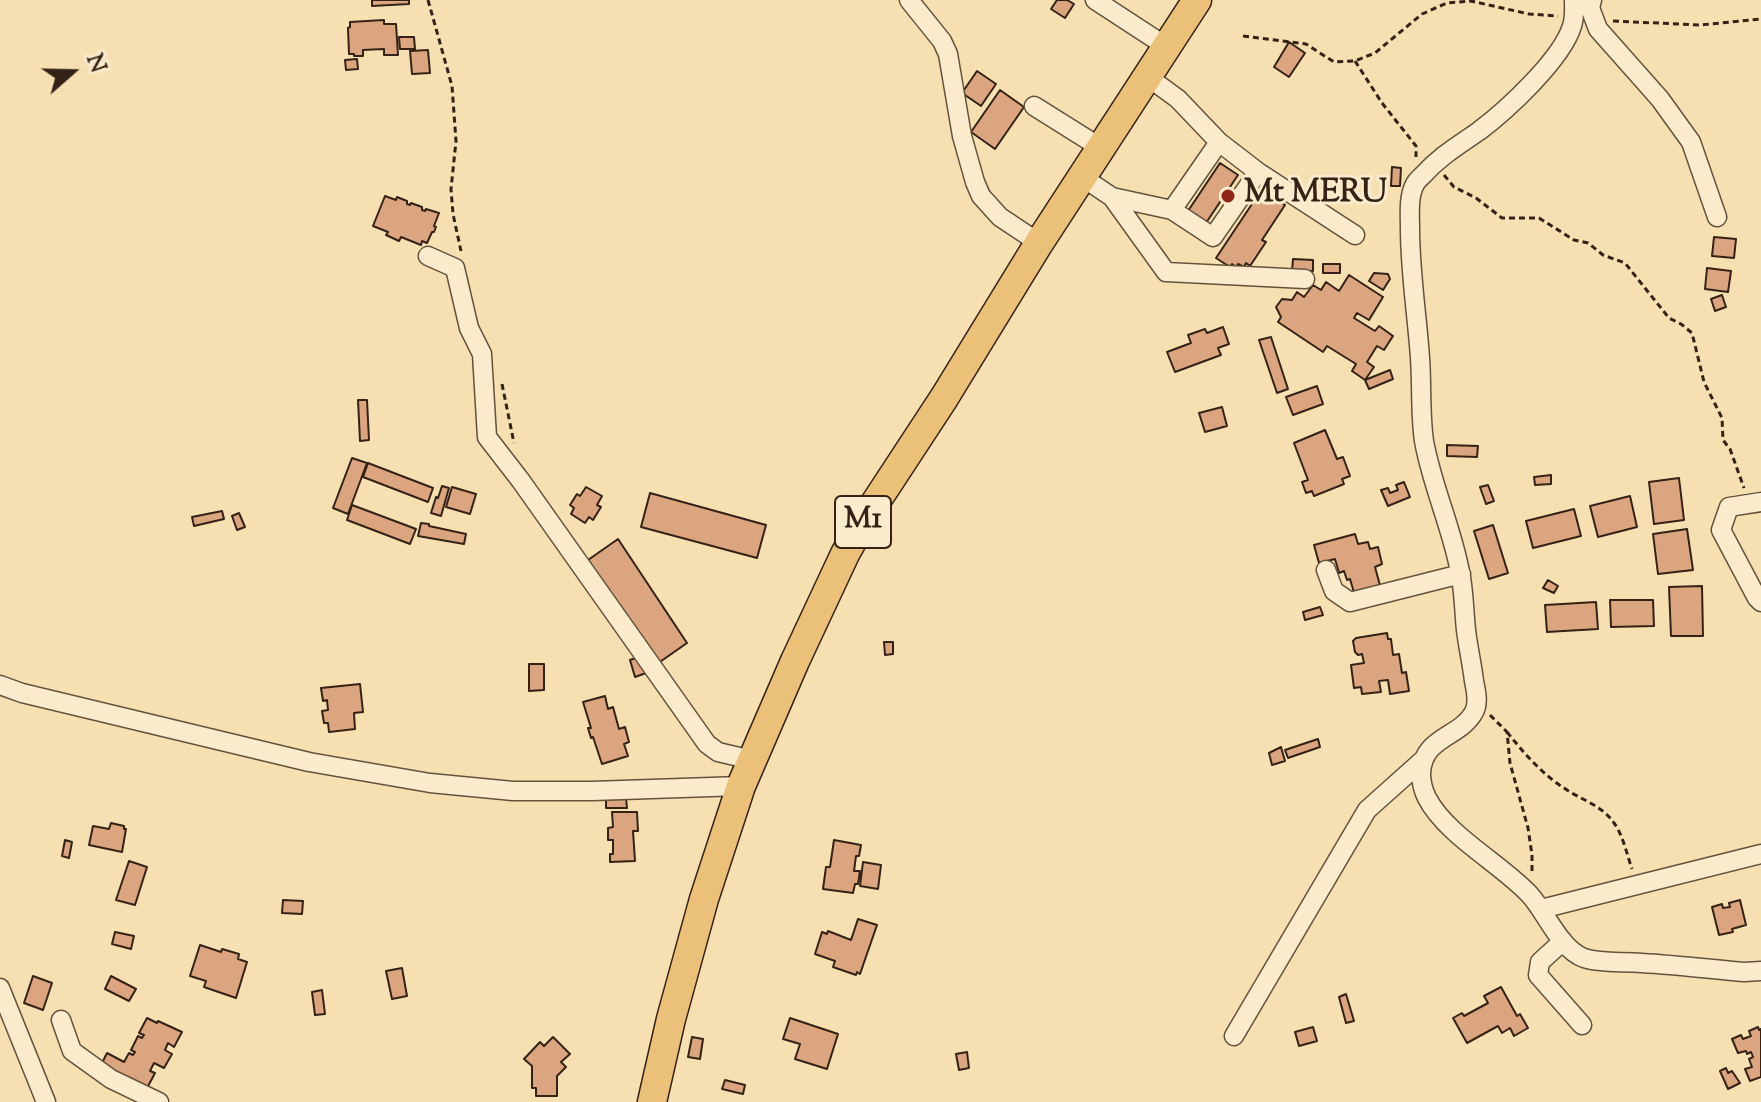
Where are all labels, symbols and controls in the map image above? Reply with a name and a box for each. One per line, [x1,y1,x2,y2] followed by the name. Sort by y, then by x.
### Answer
[32,32,112,112] north arrow
[77,50,113,78] text: N
[1244,177,1387,215] place label: Mt MERU
[1219,187,1237,205] marker: Mt MERU
[835,496,891,548] road number: M1

